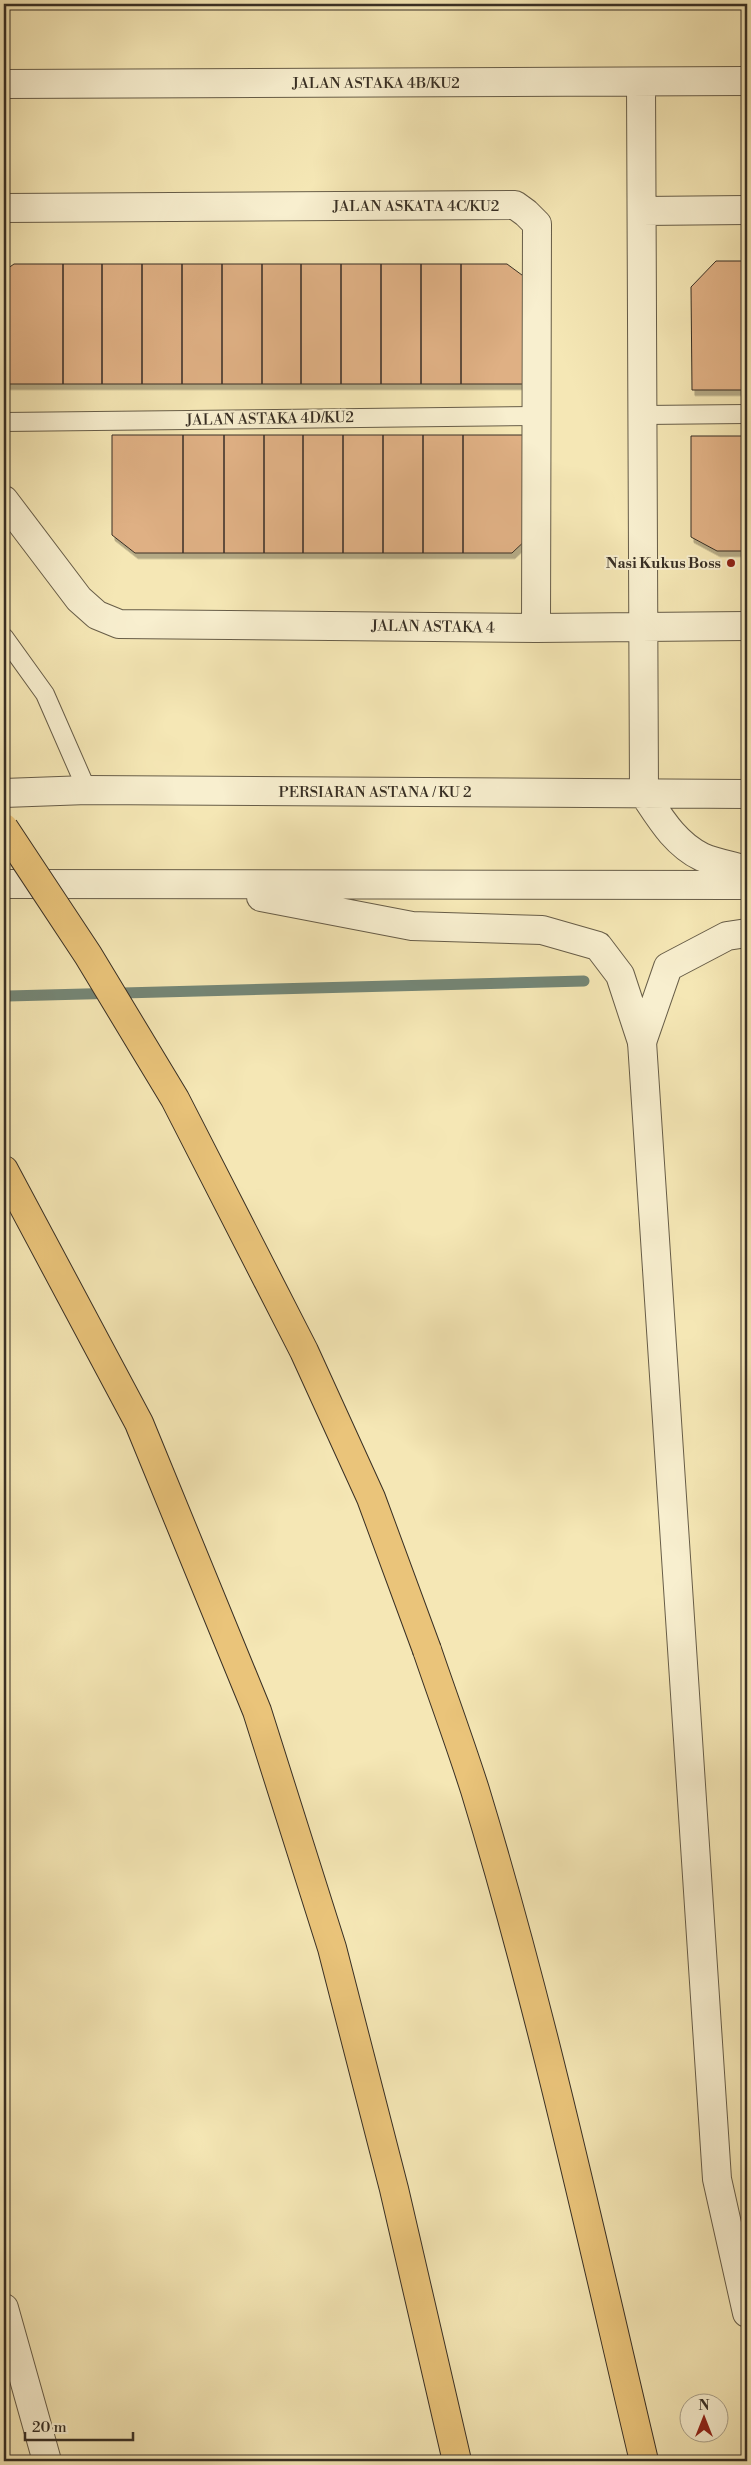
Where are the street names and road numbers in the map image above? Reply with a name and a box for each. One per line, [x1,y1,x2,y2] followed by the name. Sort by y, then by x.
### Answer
[291,74,460,93] street label: JALAN ASTAKA 4B/KU2
[332,197,499,216] street label: JALAN ASKATA 4C/KU2
[185,408,354,430] street label: JALAN ASTAKA 4D/KU2
[370,616,495,638] street label: JALAN ASTAKA 4
[278,783,472,802] street label: PERSIARAN ASTANA / KU 2

